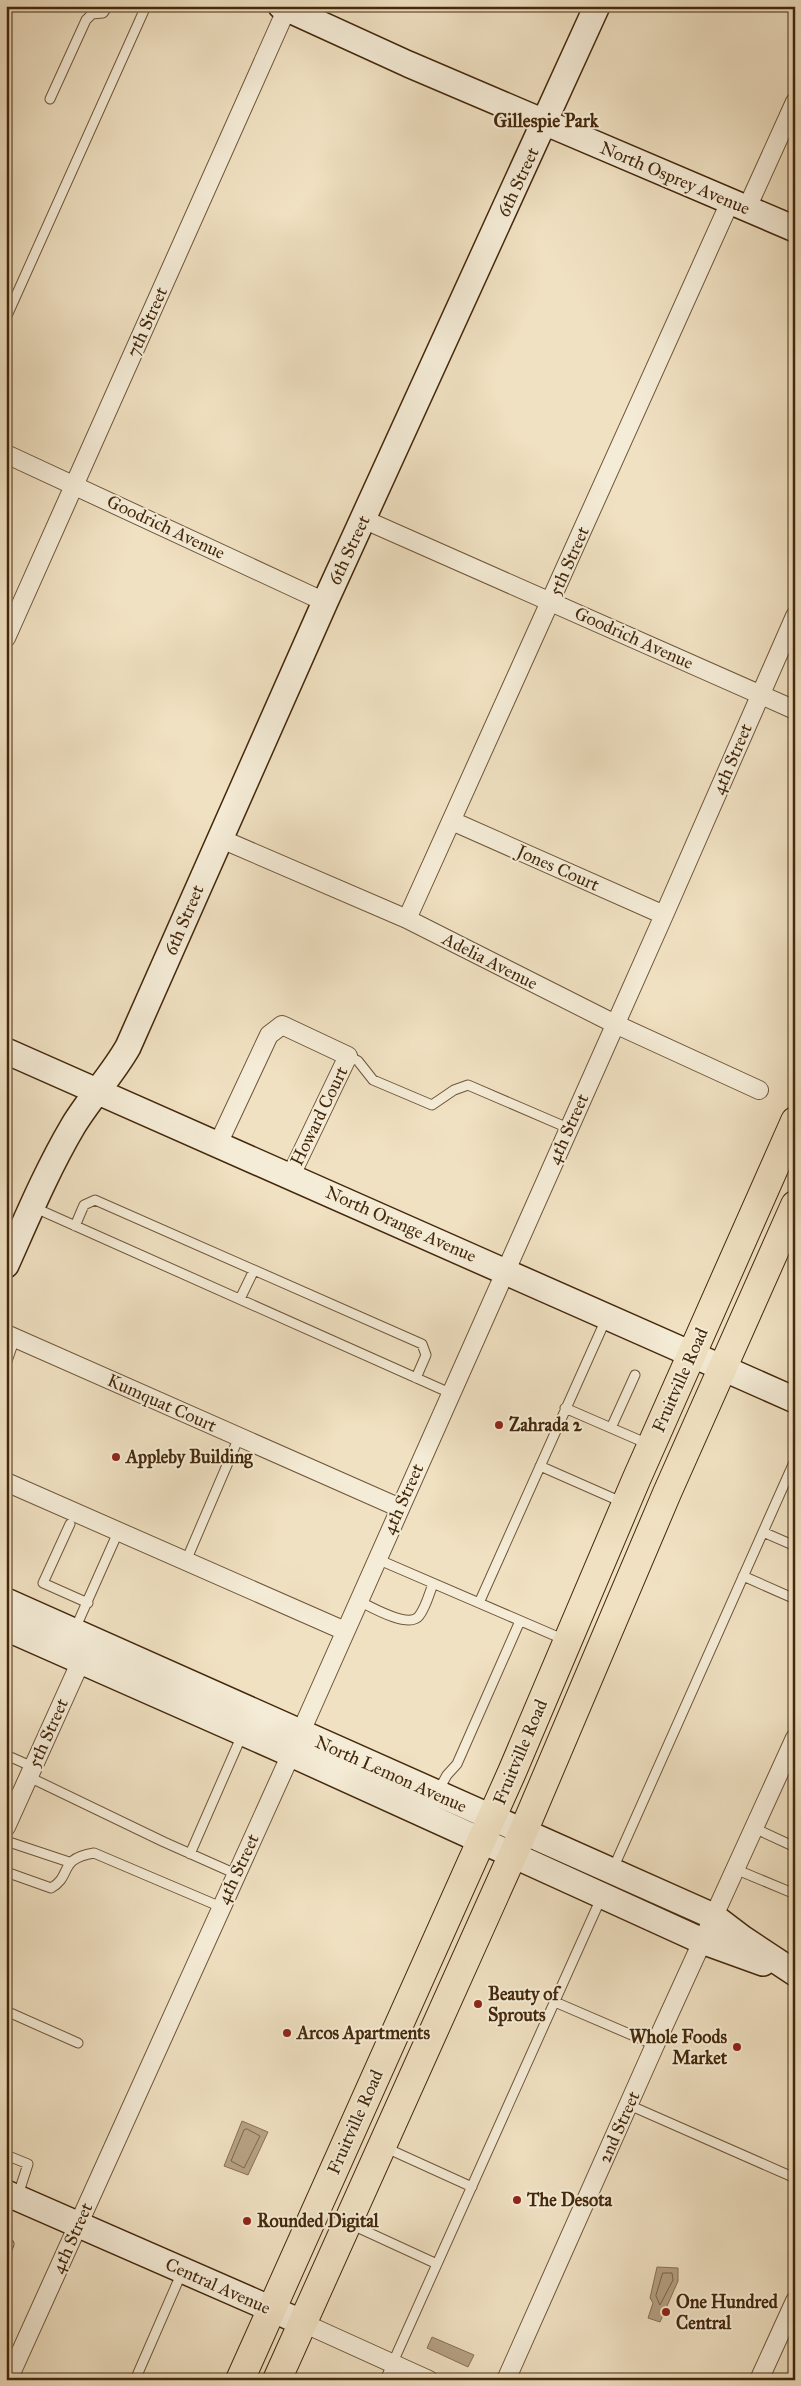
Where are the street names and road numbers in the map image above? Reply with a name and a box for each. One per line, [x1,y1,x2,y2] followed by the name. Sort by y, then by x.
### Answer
[597,136,753,220] street label: North Osprey Avenue
[492,143,544,220] street label: 6th Street
[122,283,172,361] street label: 7th Street
[103,490,229,564] street label: Goodrich Avenue
[323,511,375,588] street label: 6th Street
[544,522,594,599] street label: 5th Street
[571,602,697,674] street label: Goodrich Avenue
[707,720,757,798] street label: 4th Street
[511,839,603,897] street label: Jones Court
[159,881,209,958] street label: 6th Street
[438,927,541,994] street label: Adelia Avenue
[286,1062,353,1169] street label: Howard Court
[543,1090,594,1168] street label: 4th Street
[322,1181,480,1268] street label: North Orange Avenue
[647,1324,713,1436] street label: Fruitville Road
[104,1369,221,1438] street label: Kumquat Court
[378,1460,429,1538] street label: 4th Street
[23,1694,73,1771] street label: 5th Street
[488,1696,552,1808] street label: Fruitville Road
[312,1731,470,1817] street label: North Lemon Avenue
[212,1830,264,1908] street label: 4th Street
[322,2066,388,2178] street label: Fruitville Road
[593,2087,645,2166] street label: 2nd Street
[47,2199,98,2277] street label: 4th Street
[162,2253,274,2319] street label: Central Avenue

